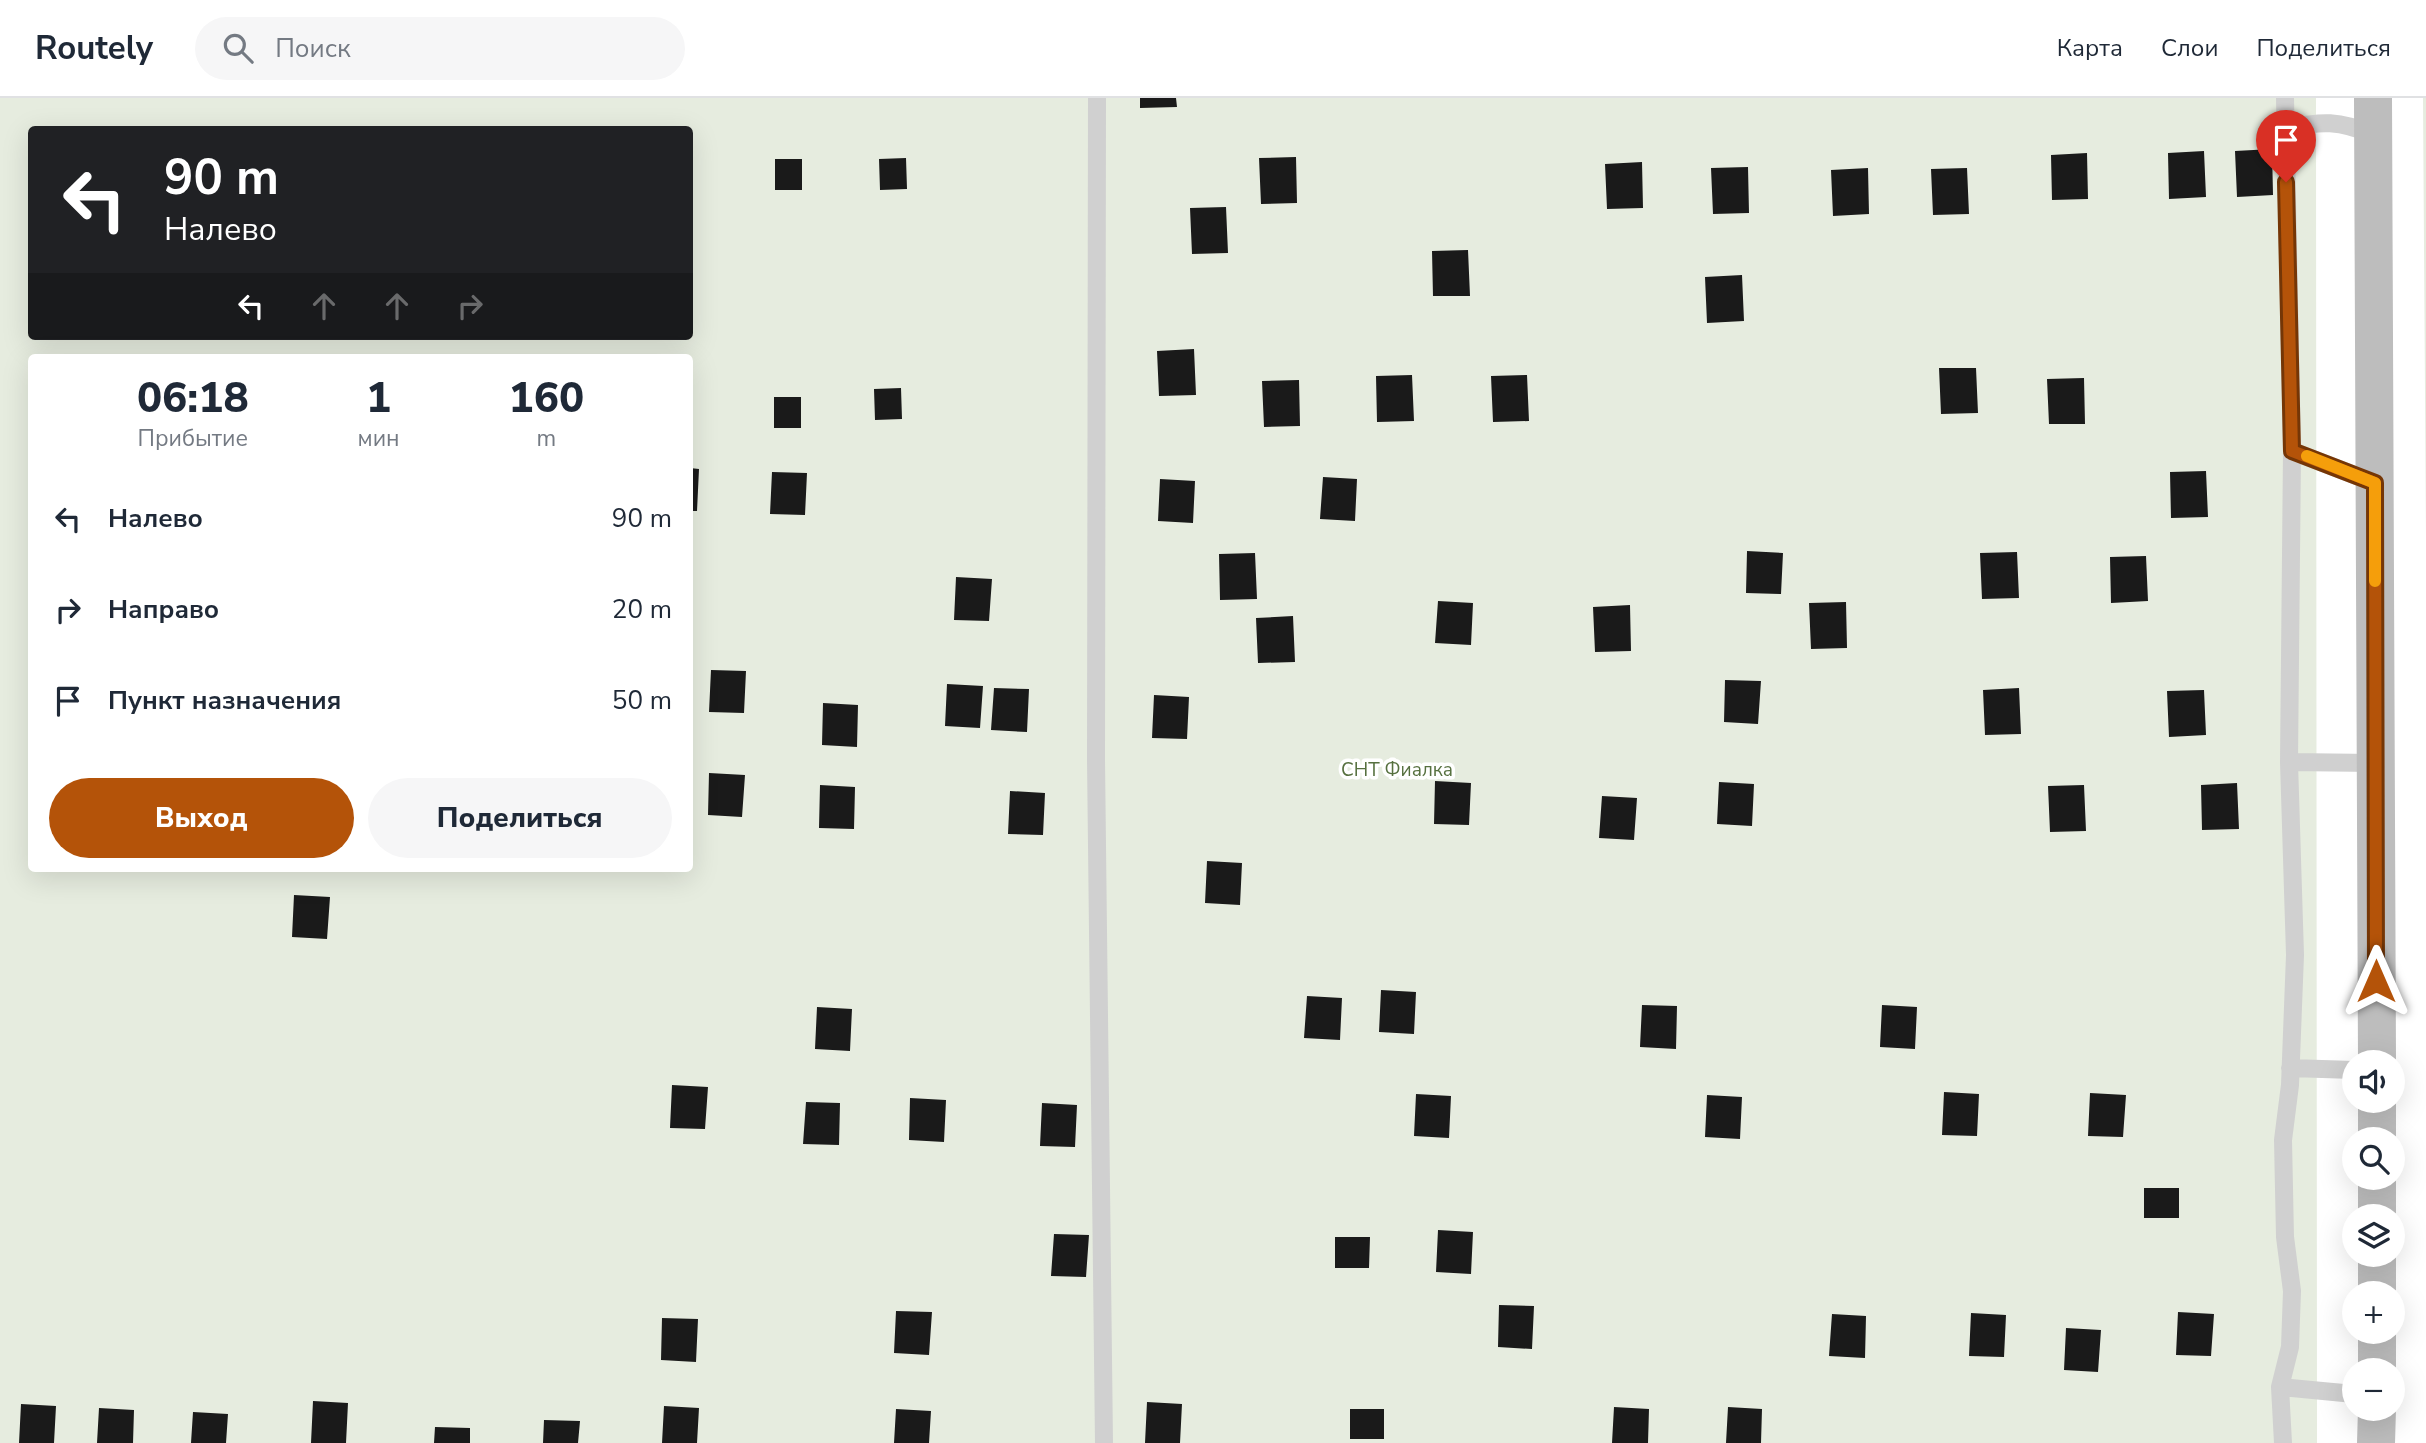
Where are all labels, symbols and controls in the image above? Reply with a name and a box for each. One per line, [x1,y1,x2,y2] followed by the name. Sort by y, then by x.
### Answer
[195,17,685,80] search box
[35,26,153,71] text: Routely
[219,29,257,67] icon: search
[275,31,351,66] text: Поиск
[2057,32,2123,64] text: Карта
[2161,32,2218,64] text: Слои
[2256,32,2391,64] text: Поделиться
[2256,110,2316,182] pin
[2267,121,2305,159] icon: arrive
[164,144,279,211] text: 90 m
[49,154,140,245] icon: left
[164,208,277,251] text: Налево
[232,287,270,325] icon: left
[305,287,343,325] icon: ahead
[378,287,416,325] icon: ahead
[451,287,489,325] icon: right
[137,370,249,427] text: 06:18
[366,370,391,427] text: 1
[509,370,584,427] text: 160
[138,423,248,454] text: Прибытие
[358,423,400,454] text: мин
[536,423,556,454] text: m
[49,500,87,538] icon: left
[108,501,203,536] text: Налево
[612,501,672,536] text: 90 m
[49,591,87,629] icon: right
[108,592,219,627] text: Направо
[612,592,672,627] text: 20 m
[49,682,87,720] icon: arrive
[108,683,341,718] text: Пункт назначения
[612,683,672,718] text: 50 m
[1341,757,1453,783] park label: СНТ Фиалка
[49,778,354,858] button: Выход
[368,778,672,858] button: Поделиться
[2339,944,2413,1018] position arrow
[2342,1050,2405,1421] map controls
[2342,1050,2405,1113] button: sound
[2342,1127,2405,1190] button: search
[2342,1204,2405,1267] button: layers
[2342,1281,2405,1344] button: +
[2342,1358,2405,1421] button: −

